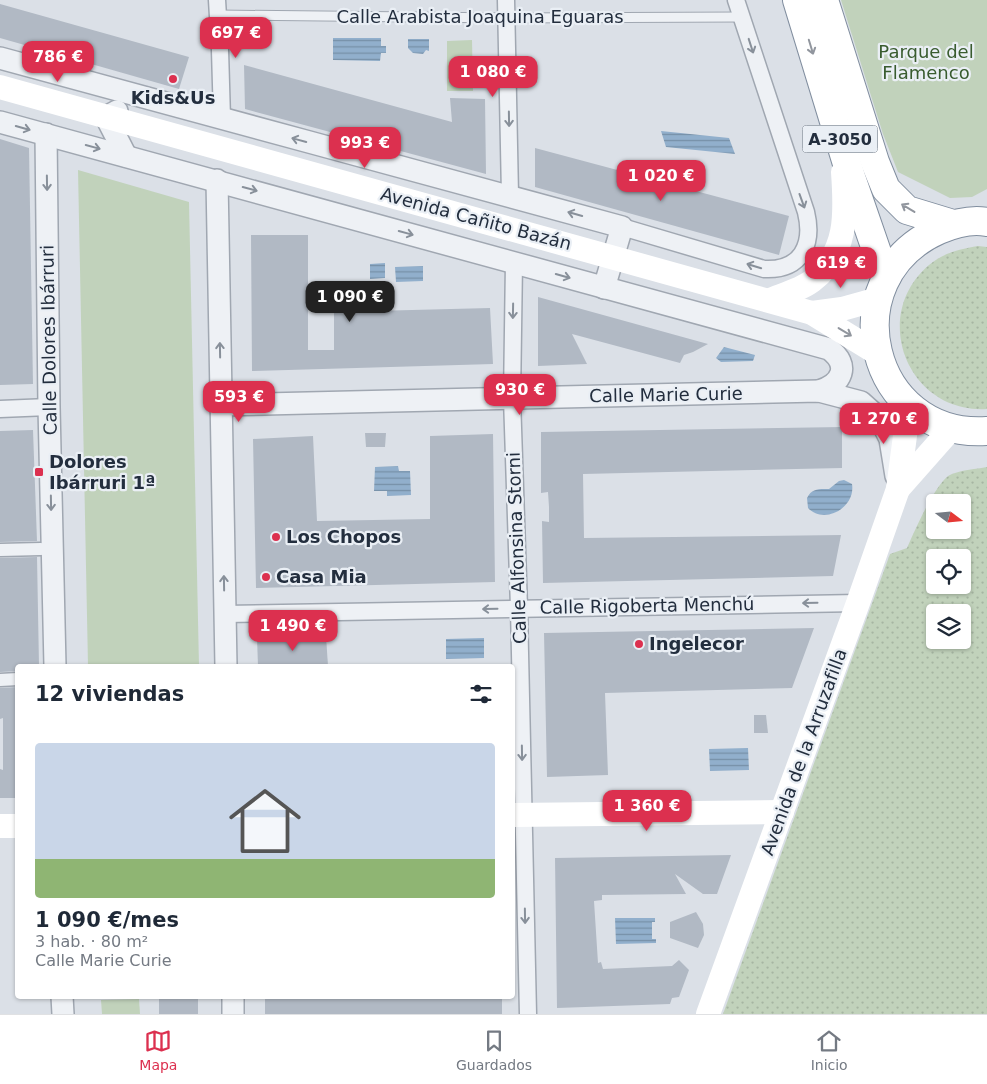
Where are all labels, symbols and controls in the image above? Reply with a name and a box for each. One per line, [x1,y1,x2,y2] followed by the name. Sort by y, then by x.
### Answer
[336,6,624,27] street label: Calle Arabista Joaquina Eguaras
[201,17,271,59] pin: 697 €
[211,23,261,42] text: 697 €
[747,38,756,54] one-way arrow
[807,38,817,54] one-way arrow
[23,41,93,83] pin: 786 €
[878,41,974,83] park label: Parque del Flamenco
[33,47,83,66] text: 786 €
[447,56,539,98] pin: 1 080 €
[460,62,526,81] text: 1 080 €
[167,73,179,85] marker: Kids&Us
[131,87,215,108] place label: Kids&Us
[504,110,514,126] one-way arrow
[14,124,30,133] one-way arrow
[330,126,400,169] pin: 993 €
[802,126,878,152] road number: A-3050
[340,133,390,152] text: 993 €
[292,135,308,144] one-way arrow
[84,143,100,152] one-way arrow
[615,160,707,202] pin: 1 020 €
[628,166,694,185] text: 1 020 €
[42,174,52,191] one-way arrow
[378,183,574,254] street label: Avenida Cañito Bazán
[241,185,257,195] one-way arrow
[798,192,807,208] one-way arrow
[901,202,915,212] one-way arrow
[567,208,583,218] one-way arrow
[398,228,414,238] one-way arrow
[36,245,61,435] street label: Calle Dolores Ibárruri
[806,246,876,289] pin: 619 €
[816,253,866,272] text: 619 €
[746,260,762,270] one-way arrow
[555,272,571,282] one-way arrow
[304,280,396,323] pin: 1 090 €
[317,287,383,306] text: 1 090 €
[508,302,518,319] one-way arrow
[837,328,852,338] one-way arrow
[215,342,225,358] one-way arrow
[485,374,555,416] pin: 930 €
[204,380,274,423] pin: 593 €
[495,380,545,399] text: 930 €
[589,383,743,406] street label: Calle Marie Curie
[214,387,264,406] text: 593 €
[838,402,930,445] pin: 1 270 €
[851,409,917,428] text: 1 270 €
[49,451,155,493] place label: Dolores Ibárruri 1ª
[503,452,530,644] street label: Calle Alfonsina Storni
[33,466,45,478] marker: Dolores Ibárruri 1ª
[46,494,56,511] one-way arrow
[926,494,971,539] north arrow
[926,494,971,649] map controls
[286,526,401,547] place label: Los Chopos
[270,531,282,543] marker: Los Chopos
[926,549,971,594] button: locate
[276,566,367,587] place label: Casa Mia
[260,571,272,583] marker: Casa Mia
[220,575,229,591] one-way arrow
[539,593,755,618] street label: Calle Rigoberta Menchú
[802,599,818,608] one-way arrow
[482,604,498,614] one-way arrow
[926,604,971,649] button: layers
[247,610,339,652] pin: 1 490 €
[260,616,326,635] text: 1 490 €
[649,633,744,654] place label: Ingelecor
[633,638,645,650] marker: Ingelecor
[756,646,851,858] street label: Avenida de la Arruzafilla
[467,680,495,708] icon: filters
[35,682,184,706] text: 12 viviendas
[517,745,526,761] one-way arrow
[220,776,310,866] icon: home
[601,790,693,832] pin: 1 360 €
[614,796,680,815] text: 1 360 €
[35,908,179,932] text: 1 090 €/mes
[520,908,530,924] one-way arrow
[35,932,148,951] text: 3 hab. · 80 m²
[35,951,172,970] text: Calle Marie Curie
[139,1027,177,1073] tab: Mapa
[456,1027,532,1073] tab: Guardados
[811,1027,848,1073] tab: Inicio

